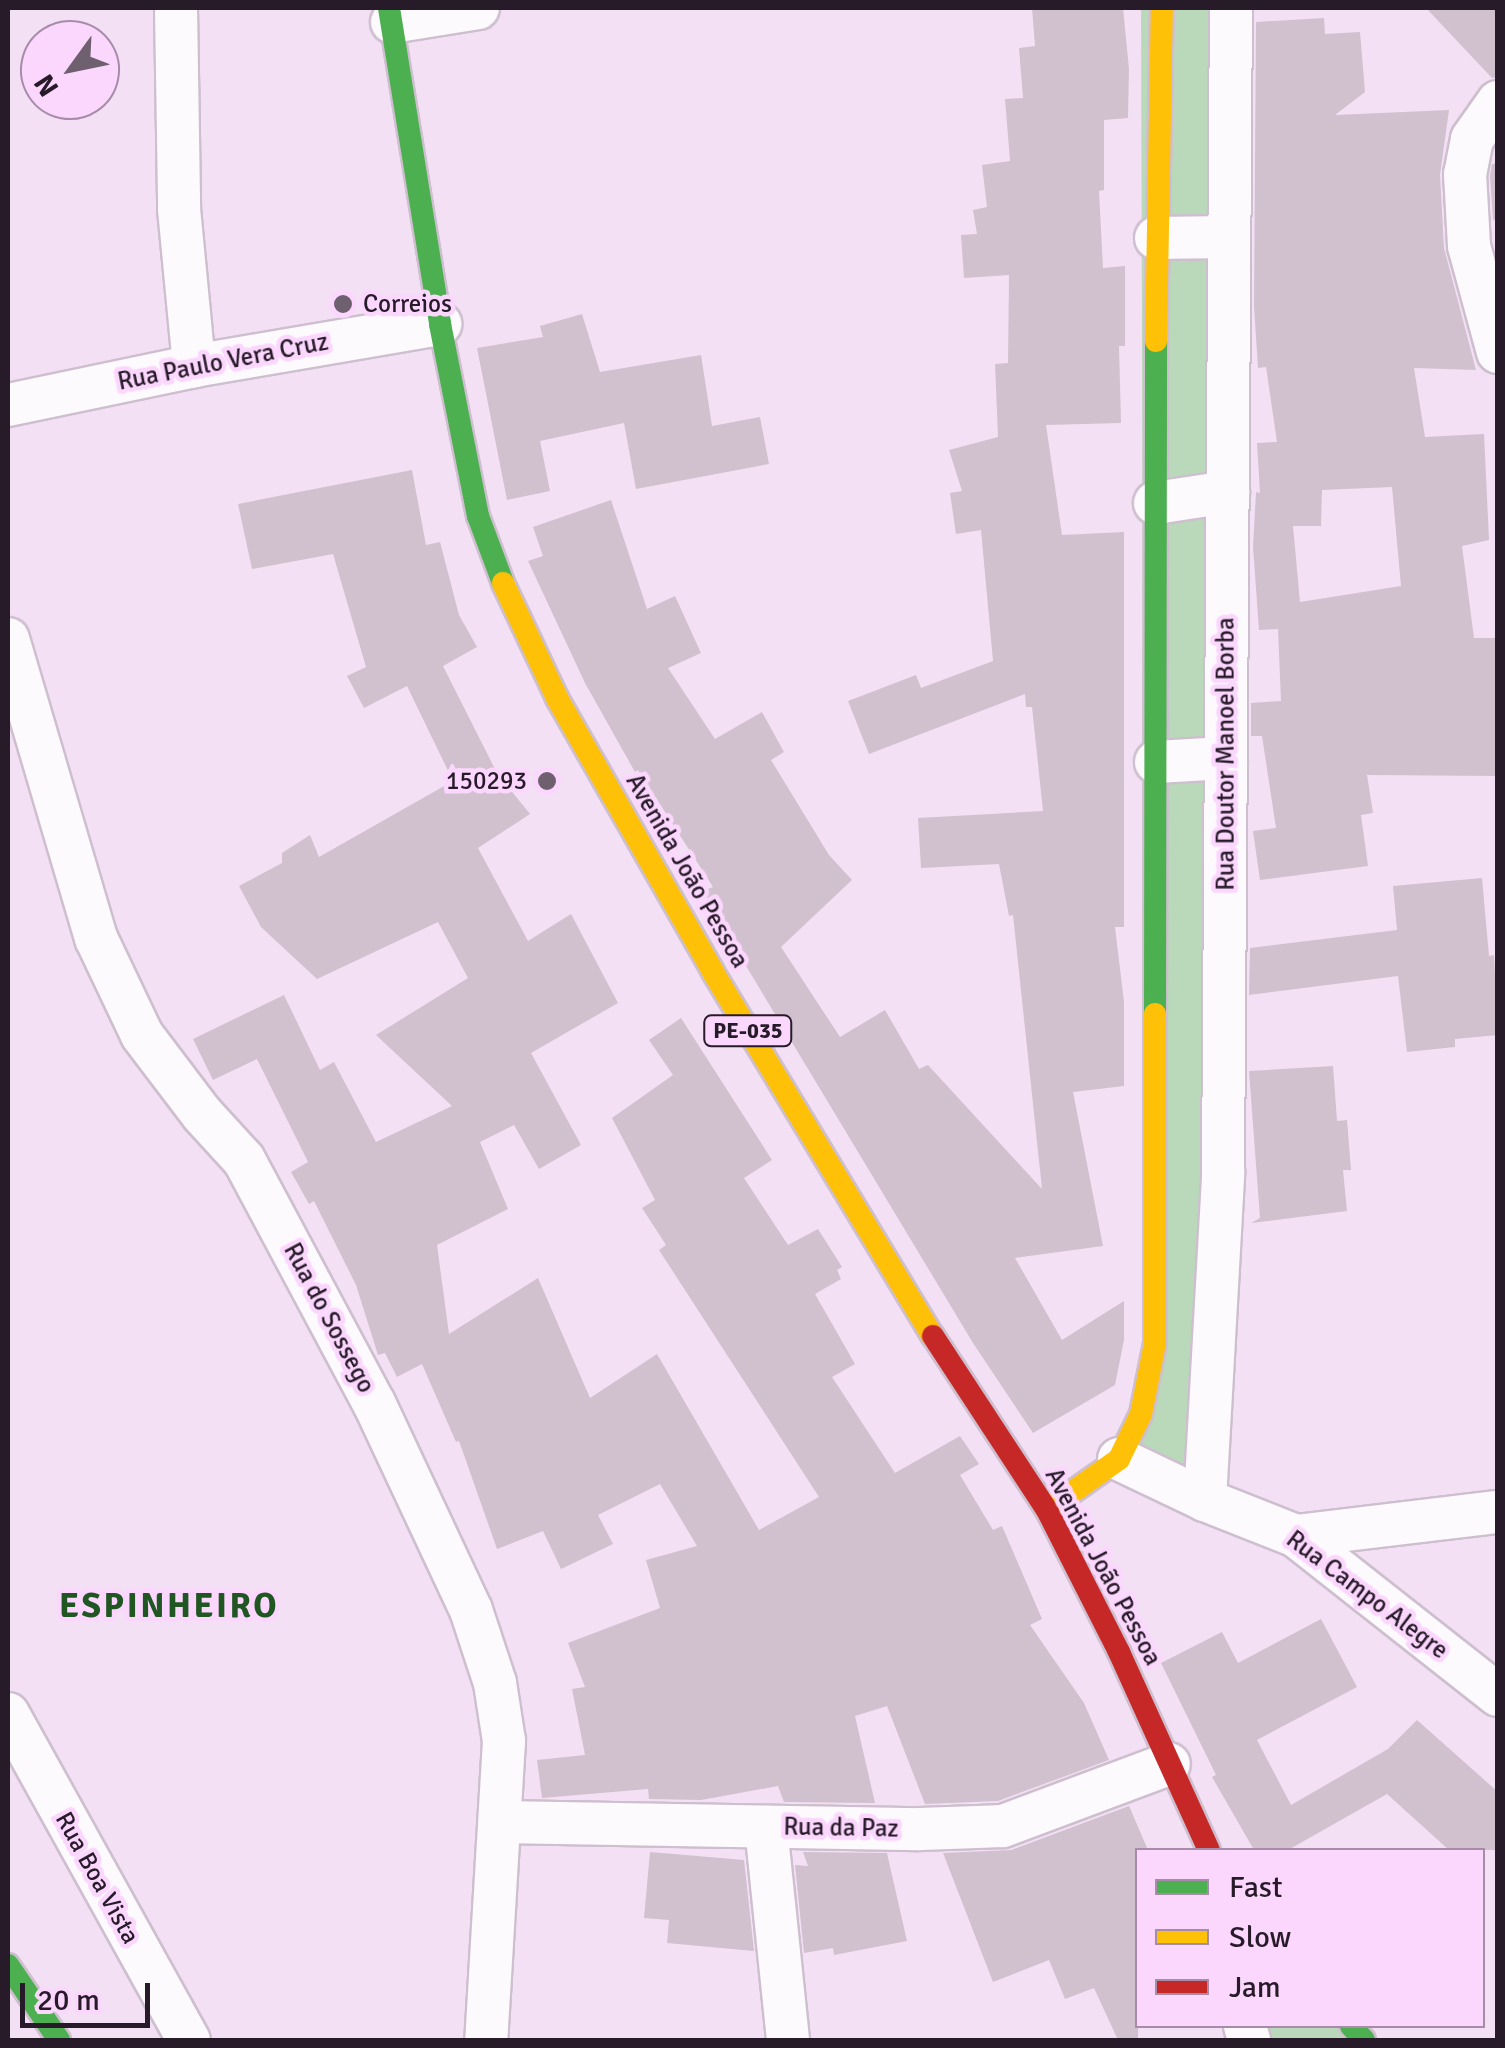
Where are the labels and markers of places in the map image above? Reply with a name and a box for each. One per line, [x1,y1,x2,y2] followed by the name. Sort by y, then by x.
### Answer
[363,289,452,319] place label: Correios
[332,293,354,315] marker: Correios
[446,766,527,796] place label: 150293
[536,770,558,792] marker: 150293

